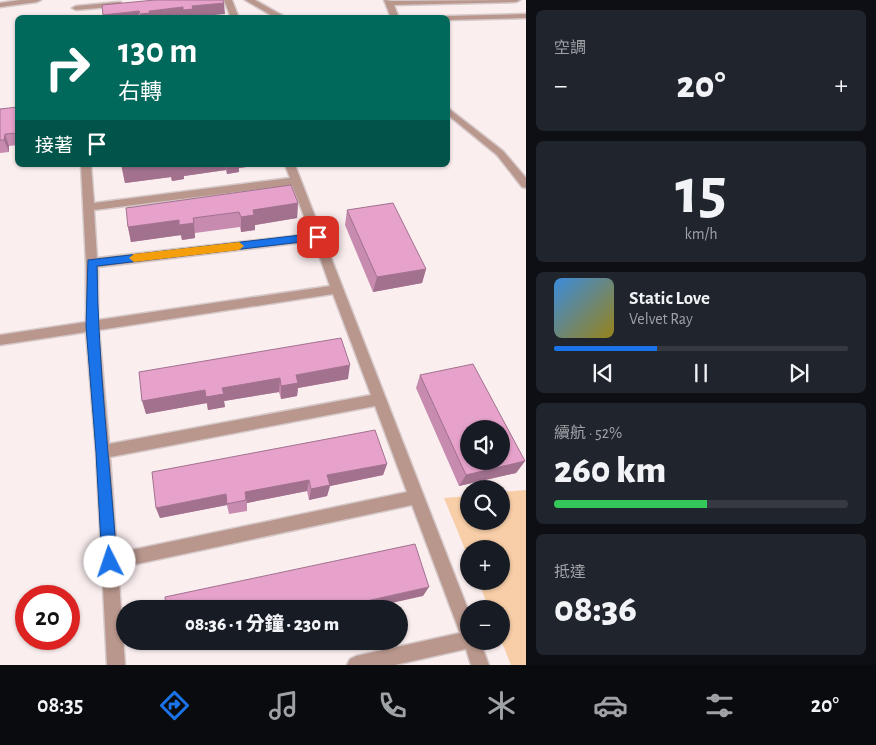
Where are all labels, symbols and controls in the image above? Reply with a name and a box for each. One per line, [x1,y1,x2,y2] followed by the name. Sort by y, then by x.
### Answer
[118,34,197,69] text: 130 m
[35,35,100,100] icon: right
[554,40,586,56] text: 空調
[677,67,725,105] text: 20°
[554,72,567,100] text: −
[835,72,848,100] text: +
[118,81,162,103] text: 右轉
[83,130,111,158] icon: arrive
[35,137,73,156] text: 接著
[675,160,727,225] text: 15
[297,216,339,258] pin
[304,223,332,251] icon: arrive
[684,226,718,242] text: km/h
[629,289,710,308] text: Static Love
[629,311,693,327] text: Velvet Ray
[589,359,617,387] icon: previous
[687,359,715,387] icon: pause
[785,359,813,387] icon: next
[460,420,510,650] map controls
[460,420,510,470] button: sound
[554,425,622,441] text: 續航 · 52%
[554,452,666,490] text: 260 km
[460,480,510,530] button: search
[83,535,135,587] position arrow
[460,540,510,590] button: +
[554,564,586,580] text: 抵達
[15,585,80,650] speed limit sign: 20
[554,591,637,629] text: 08:36
[460,600,510,650] button: −
[185,615,339,634] text: 08:36 · 1 分鐘 · 230 m
[157,688,192,723] icon: directions
[266,688,301,723] icon: music
[375,688,410,723] icon: phone
[484,688,519,723] icon: climate
[593,688,628,723] icon: car
[702,688,737,723] icon: filters
[37,694,83,716] text: 08:35
[811,694,839,716] text: 20°

